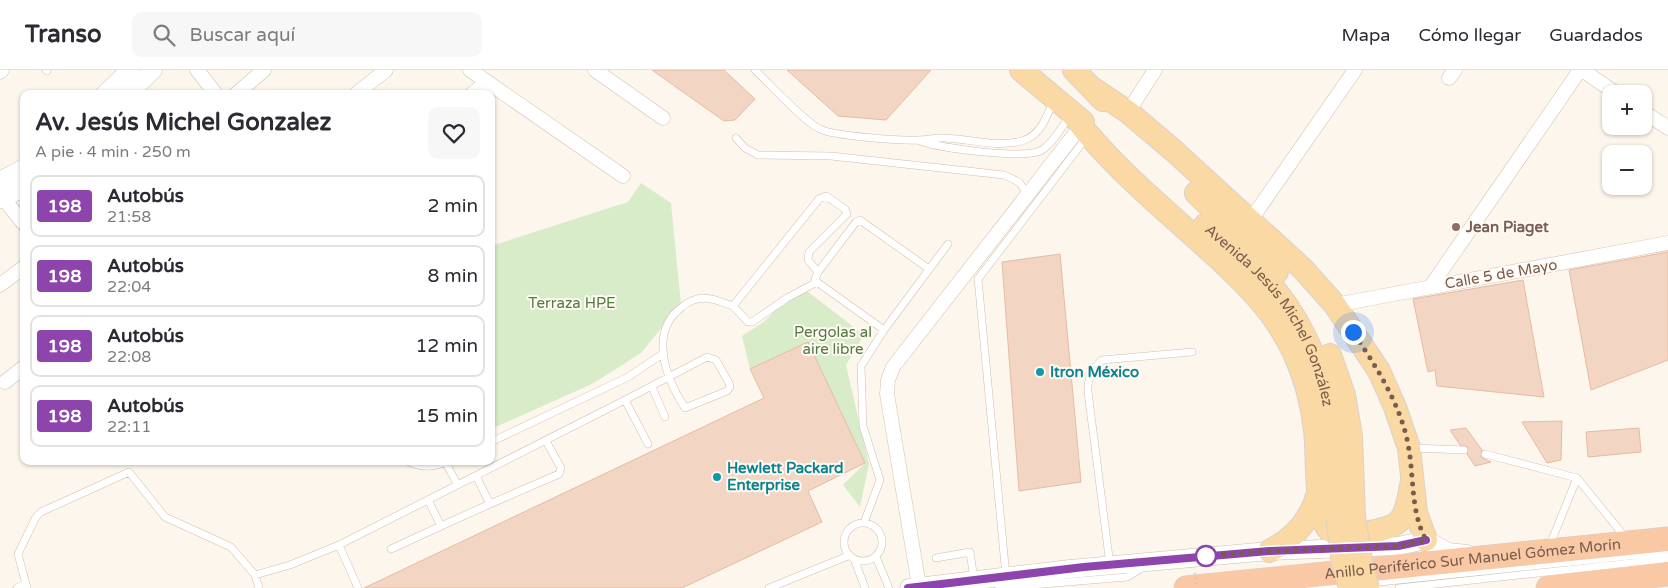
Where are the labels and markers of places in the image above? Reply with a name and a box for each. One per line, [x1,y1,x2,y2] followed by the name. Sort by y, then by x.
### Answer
[1465,218,1549,237] place label: Jean Piaget
[1450,221,1462,233] marker: Jean Piaget
[1050,363,1139,381] place label: Itron México
[1034,366,1046,378] marker: Itron México
[727,459,844,495] place label: Hewlett Packard Enterprise
[711,471,723,483] marker: Hewlett Packard Enterprise
[1195,545,1217,567] unlabelled marker

